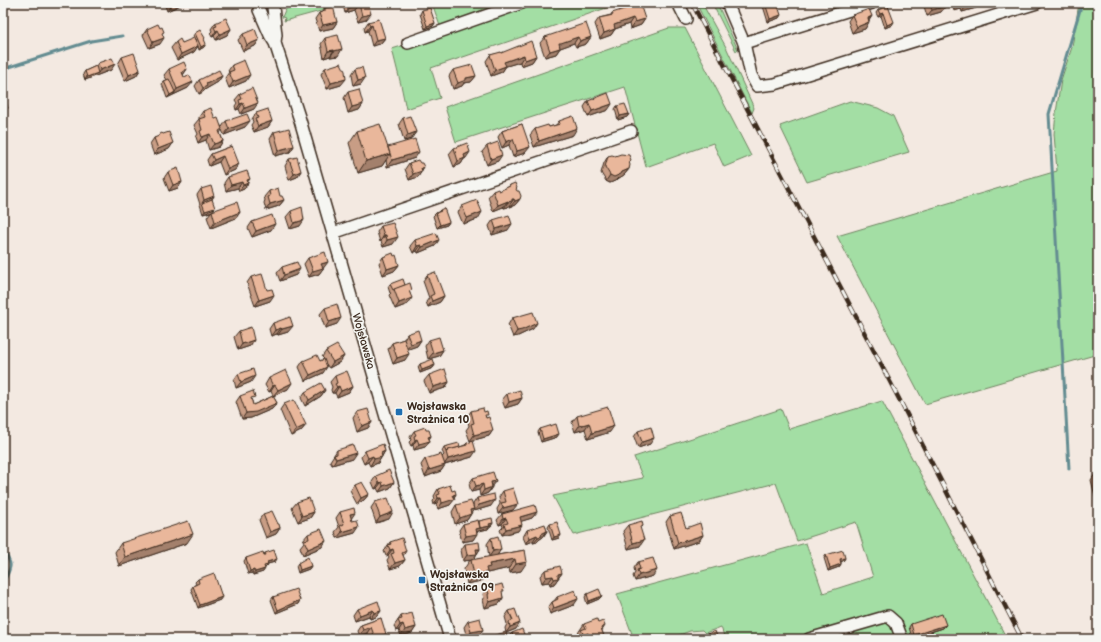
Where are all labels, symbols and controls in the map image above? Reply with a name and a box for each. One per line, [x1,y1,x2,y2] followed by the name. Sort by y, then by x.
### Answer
[349,312,378,370] street label: Wojsławska
[407,400,470,426] place label: Wojsławska Strażnica 10
[394,407,404,417] marker: Wojsławska Strażnica 10
[430,568,494,594] place label: Wojsławska Strażnica 09
[417,575,427,585] marker: Wojsławska Strażnica 09

